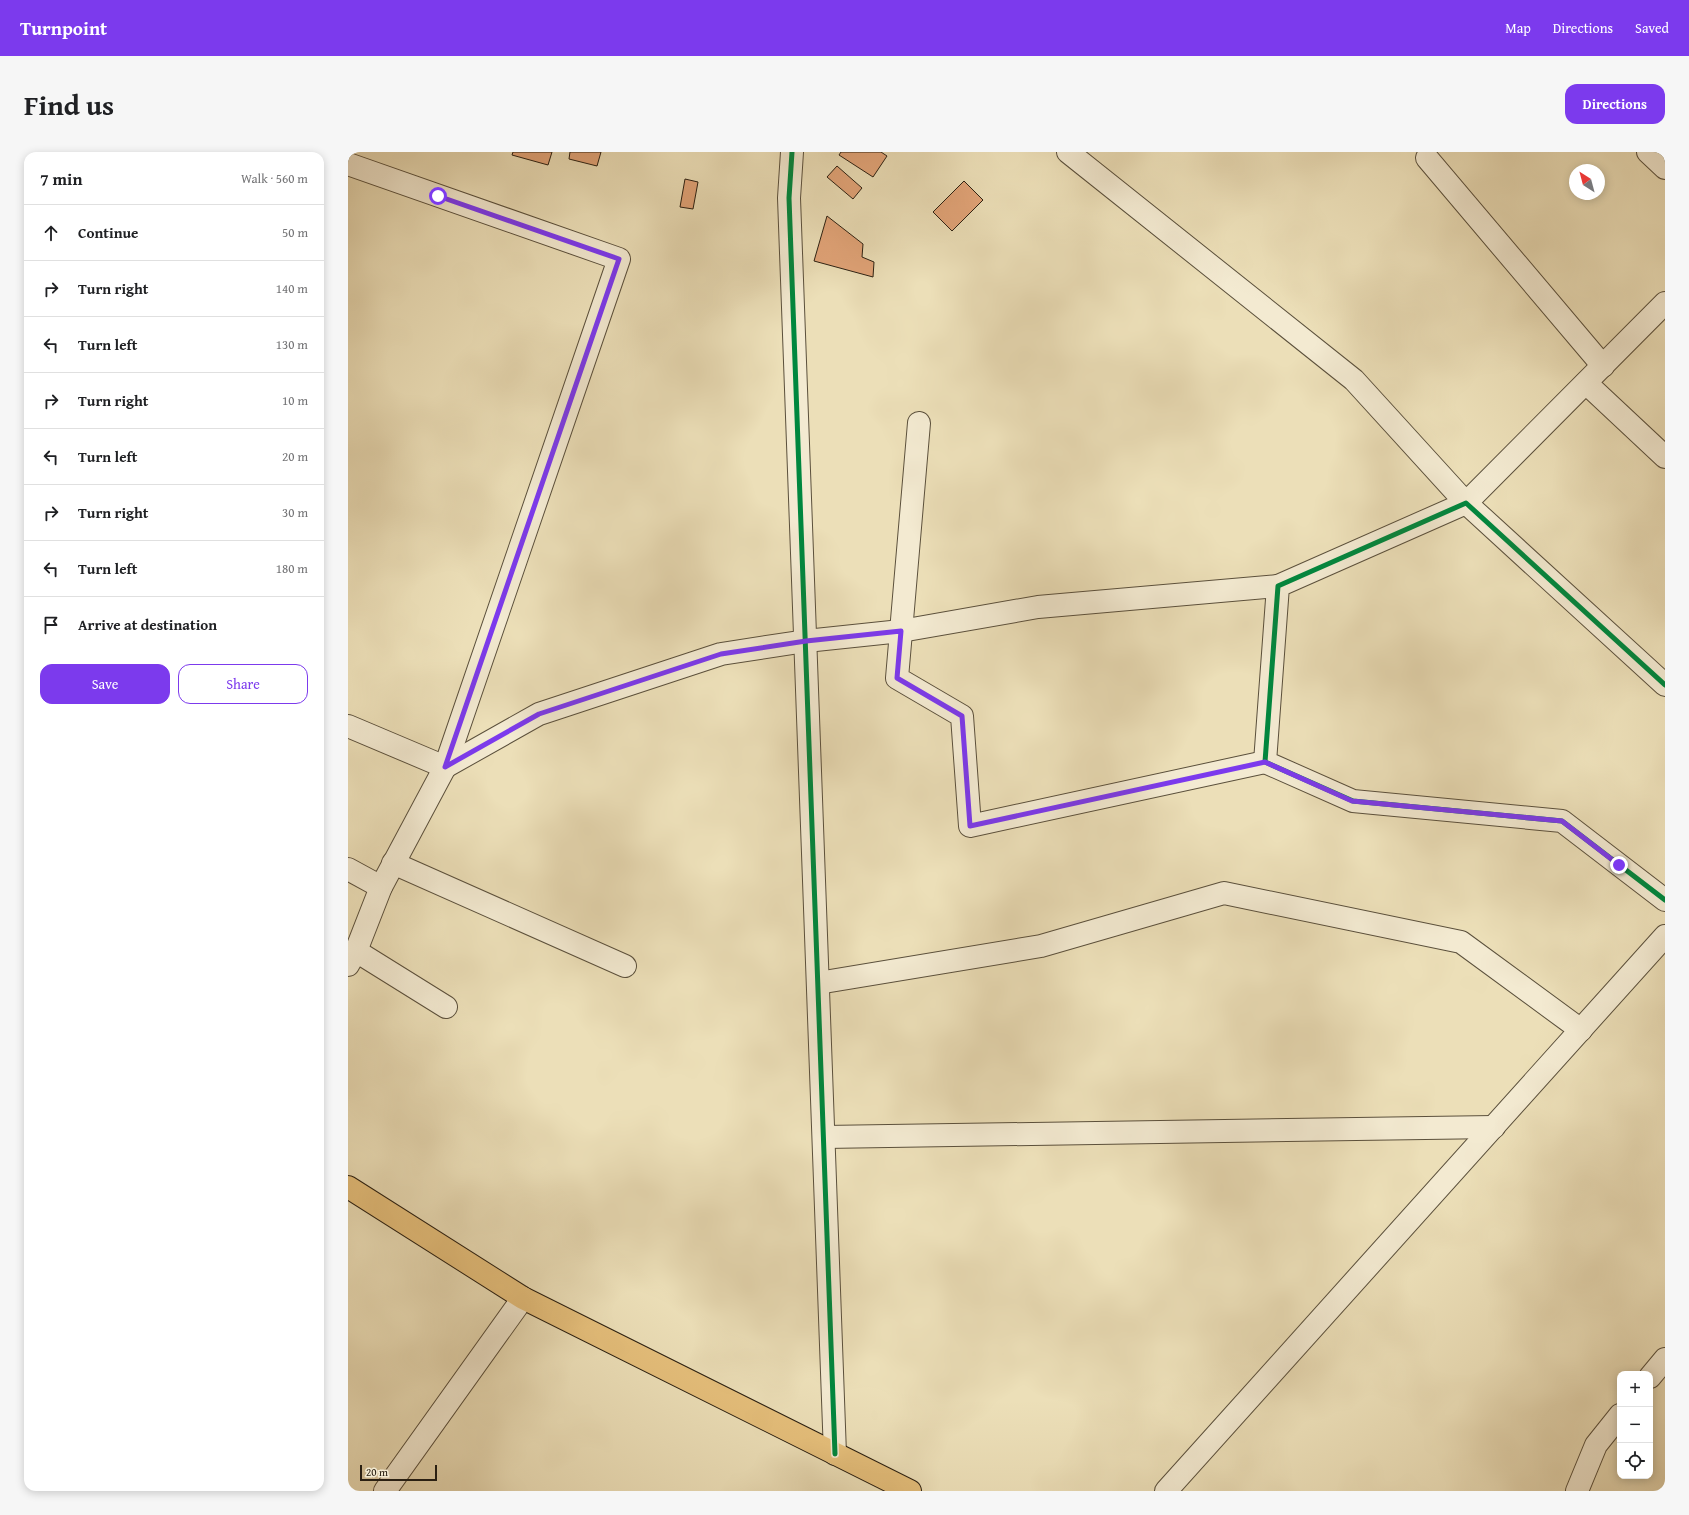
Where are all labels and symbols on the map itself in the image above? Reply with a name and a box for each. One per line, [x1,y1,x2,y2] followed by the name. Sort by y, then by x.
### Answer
[1569,164,1605,200] north arrow
[429,187,447,205] route start
[1610,856,1628,874] route end
[360,1463,437,1482] scale bar

